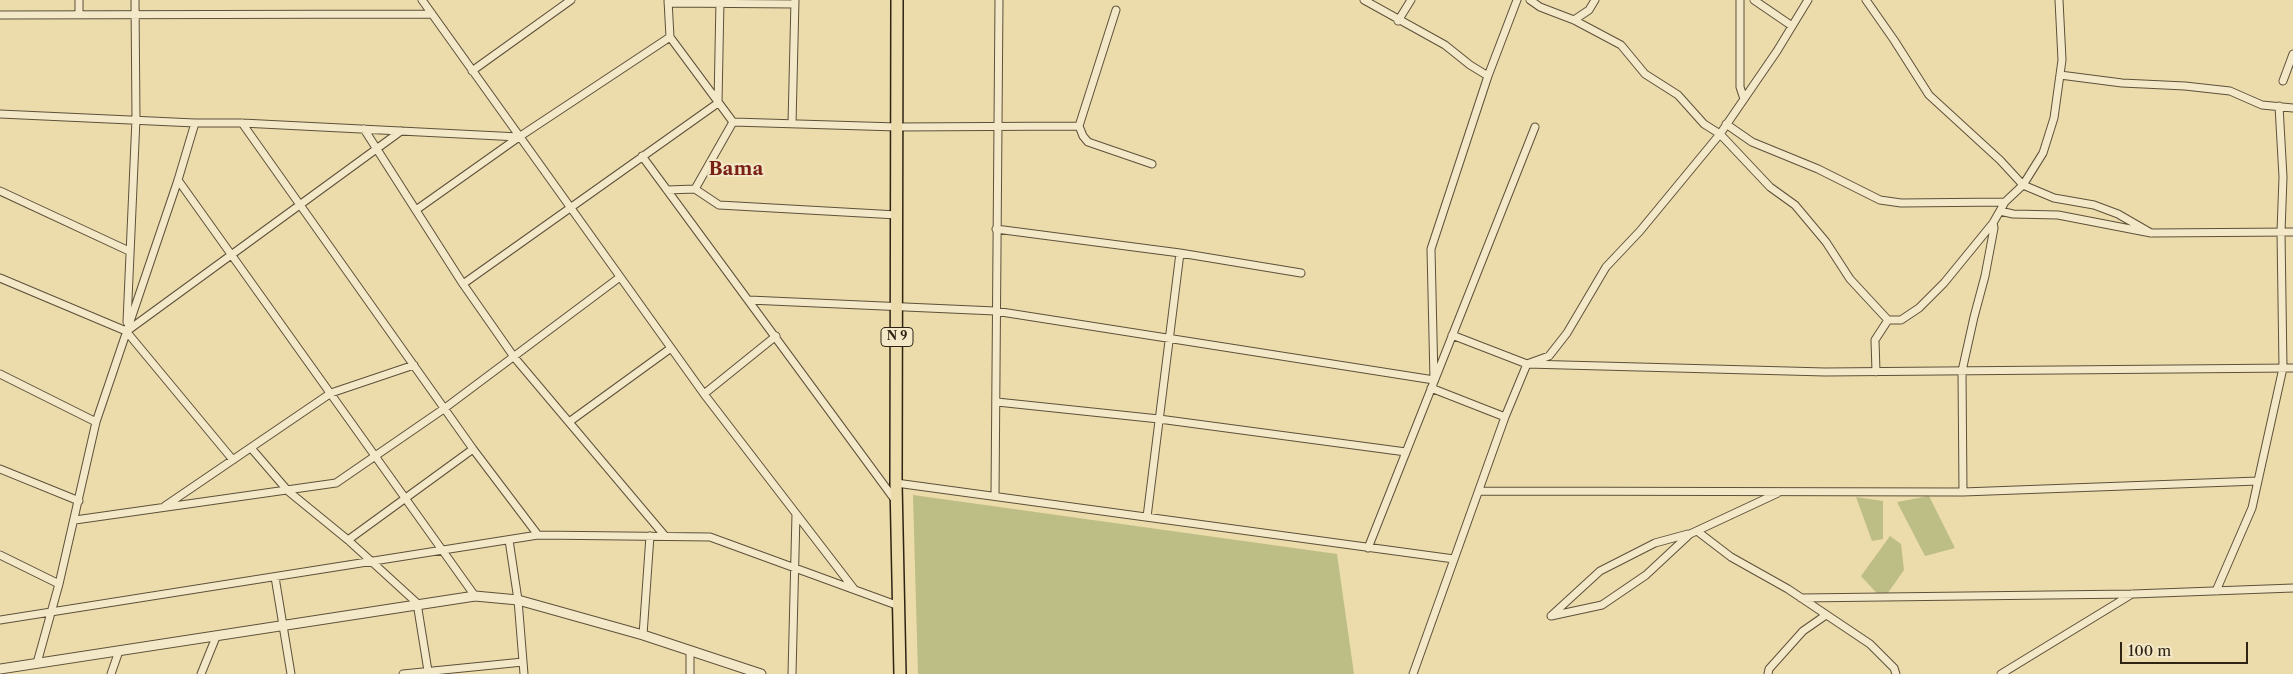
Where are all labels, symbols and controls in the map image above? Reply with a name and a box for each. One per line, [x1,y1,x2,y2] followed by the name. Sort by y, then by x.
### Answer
[708,159,764,181] district label: Bama
[881,328,913,347] road number: N 9
[2123,632,2250,664] scale bar
[2128,641,2171,660] text: 100 m

